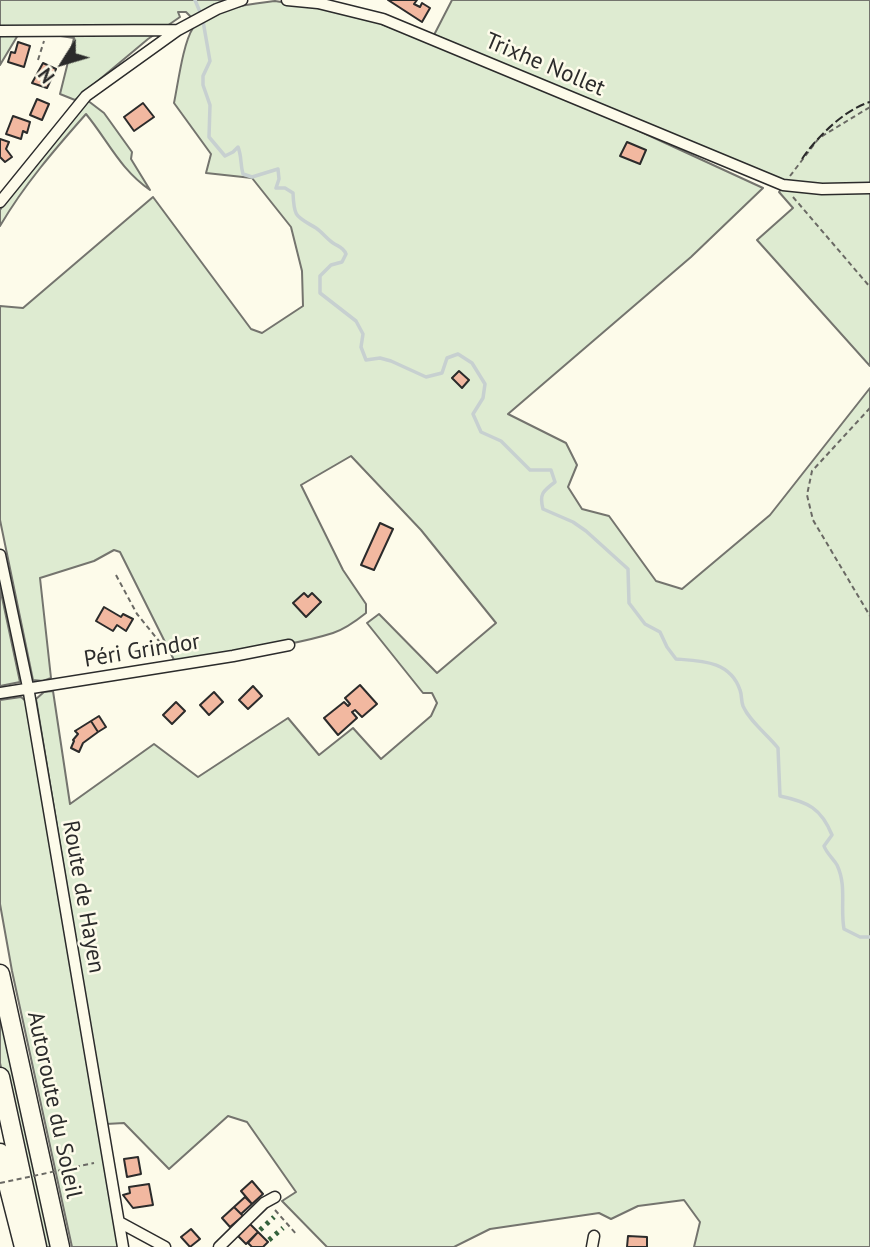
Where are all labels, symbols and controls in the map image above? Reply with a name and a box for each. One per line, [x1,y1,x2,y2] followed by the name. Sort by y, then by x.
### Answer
[481,27,609,103] street label: Trixhe Nollet
[28,28,98,98] north arrow
[33,63,60,88] text: N
[82,628,202,674] street label: Péri Grindor
[56,819,110,975] street label: Route de Hayen
[21,1009,87,1201] street label: Autoroute du Soleil

